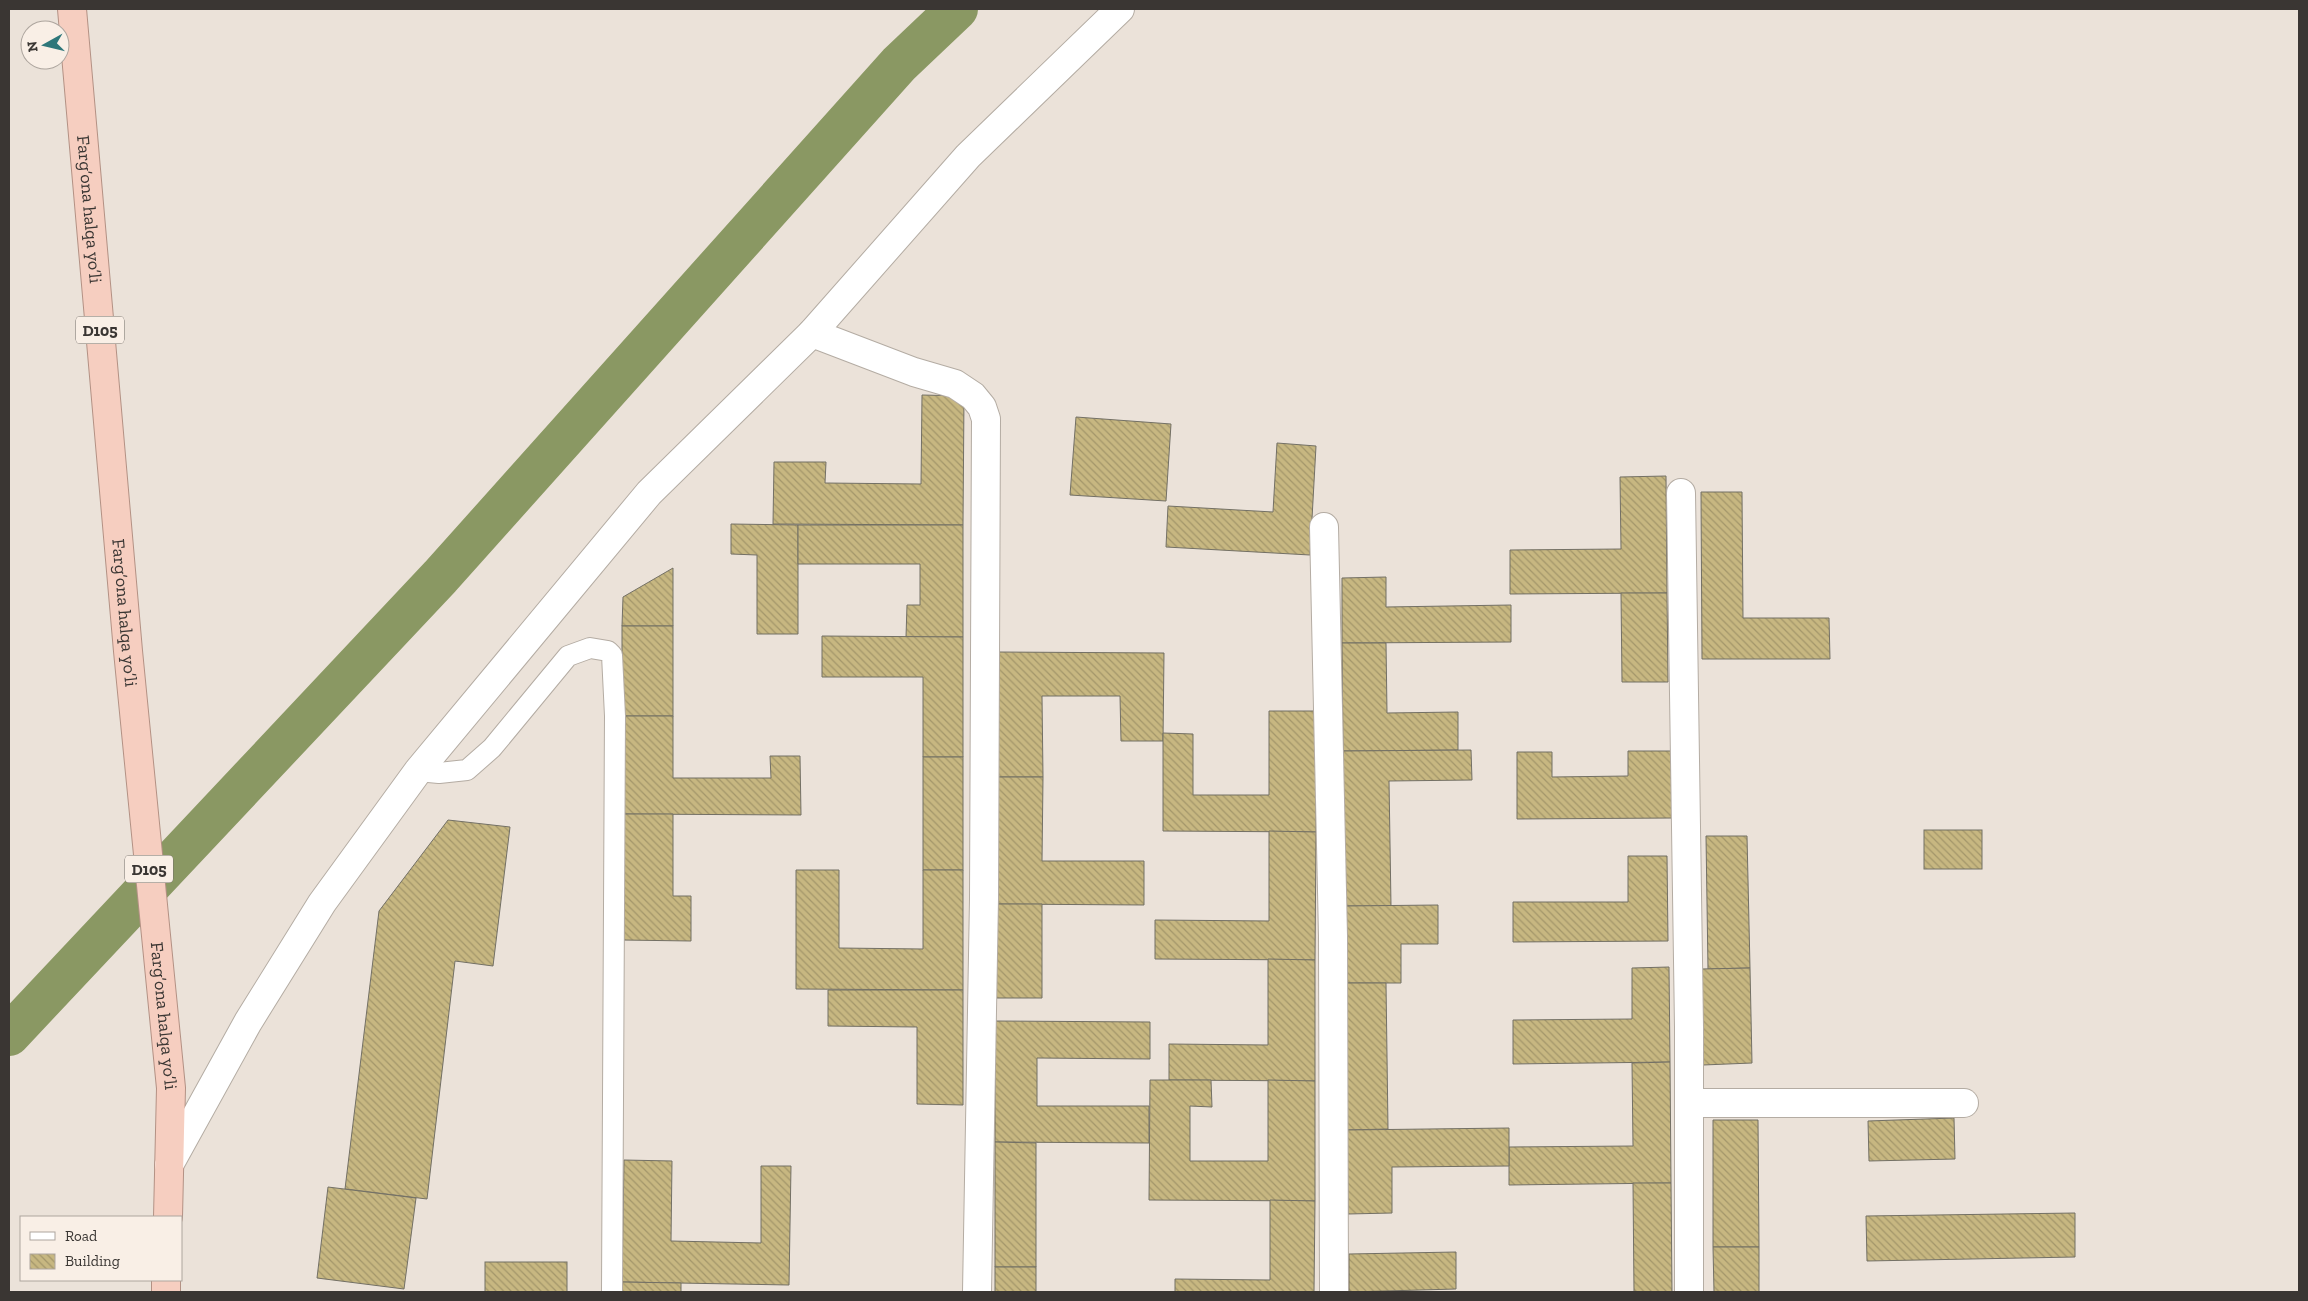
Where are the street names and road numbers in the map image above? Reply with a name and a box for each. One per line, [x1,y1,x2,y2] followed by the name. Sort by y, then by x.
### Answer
[72,134,107,284] street label: Farg‘ona halqa yo‘li
[76,316,124,344] road number: D105
[107,538,142,688] street label: Farg‘ona halqa yo‘li
[125,856,173,882] road number: D105
[146,941,182,1091] street label: Farg‘ona halqa yo‘li

